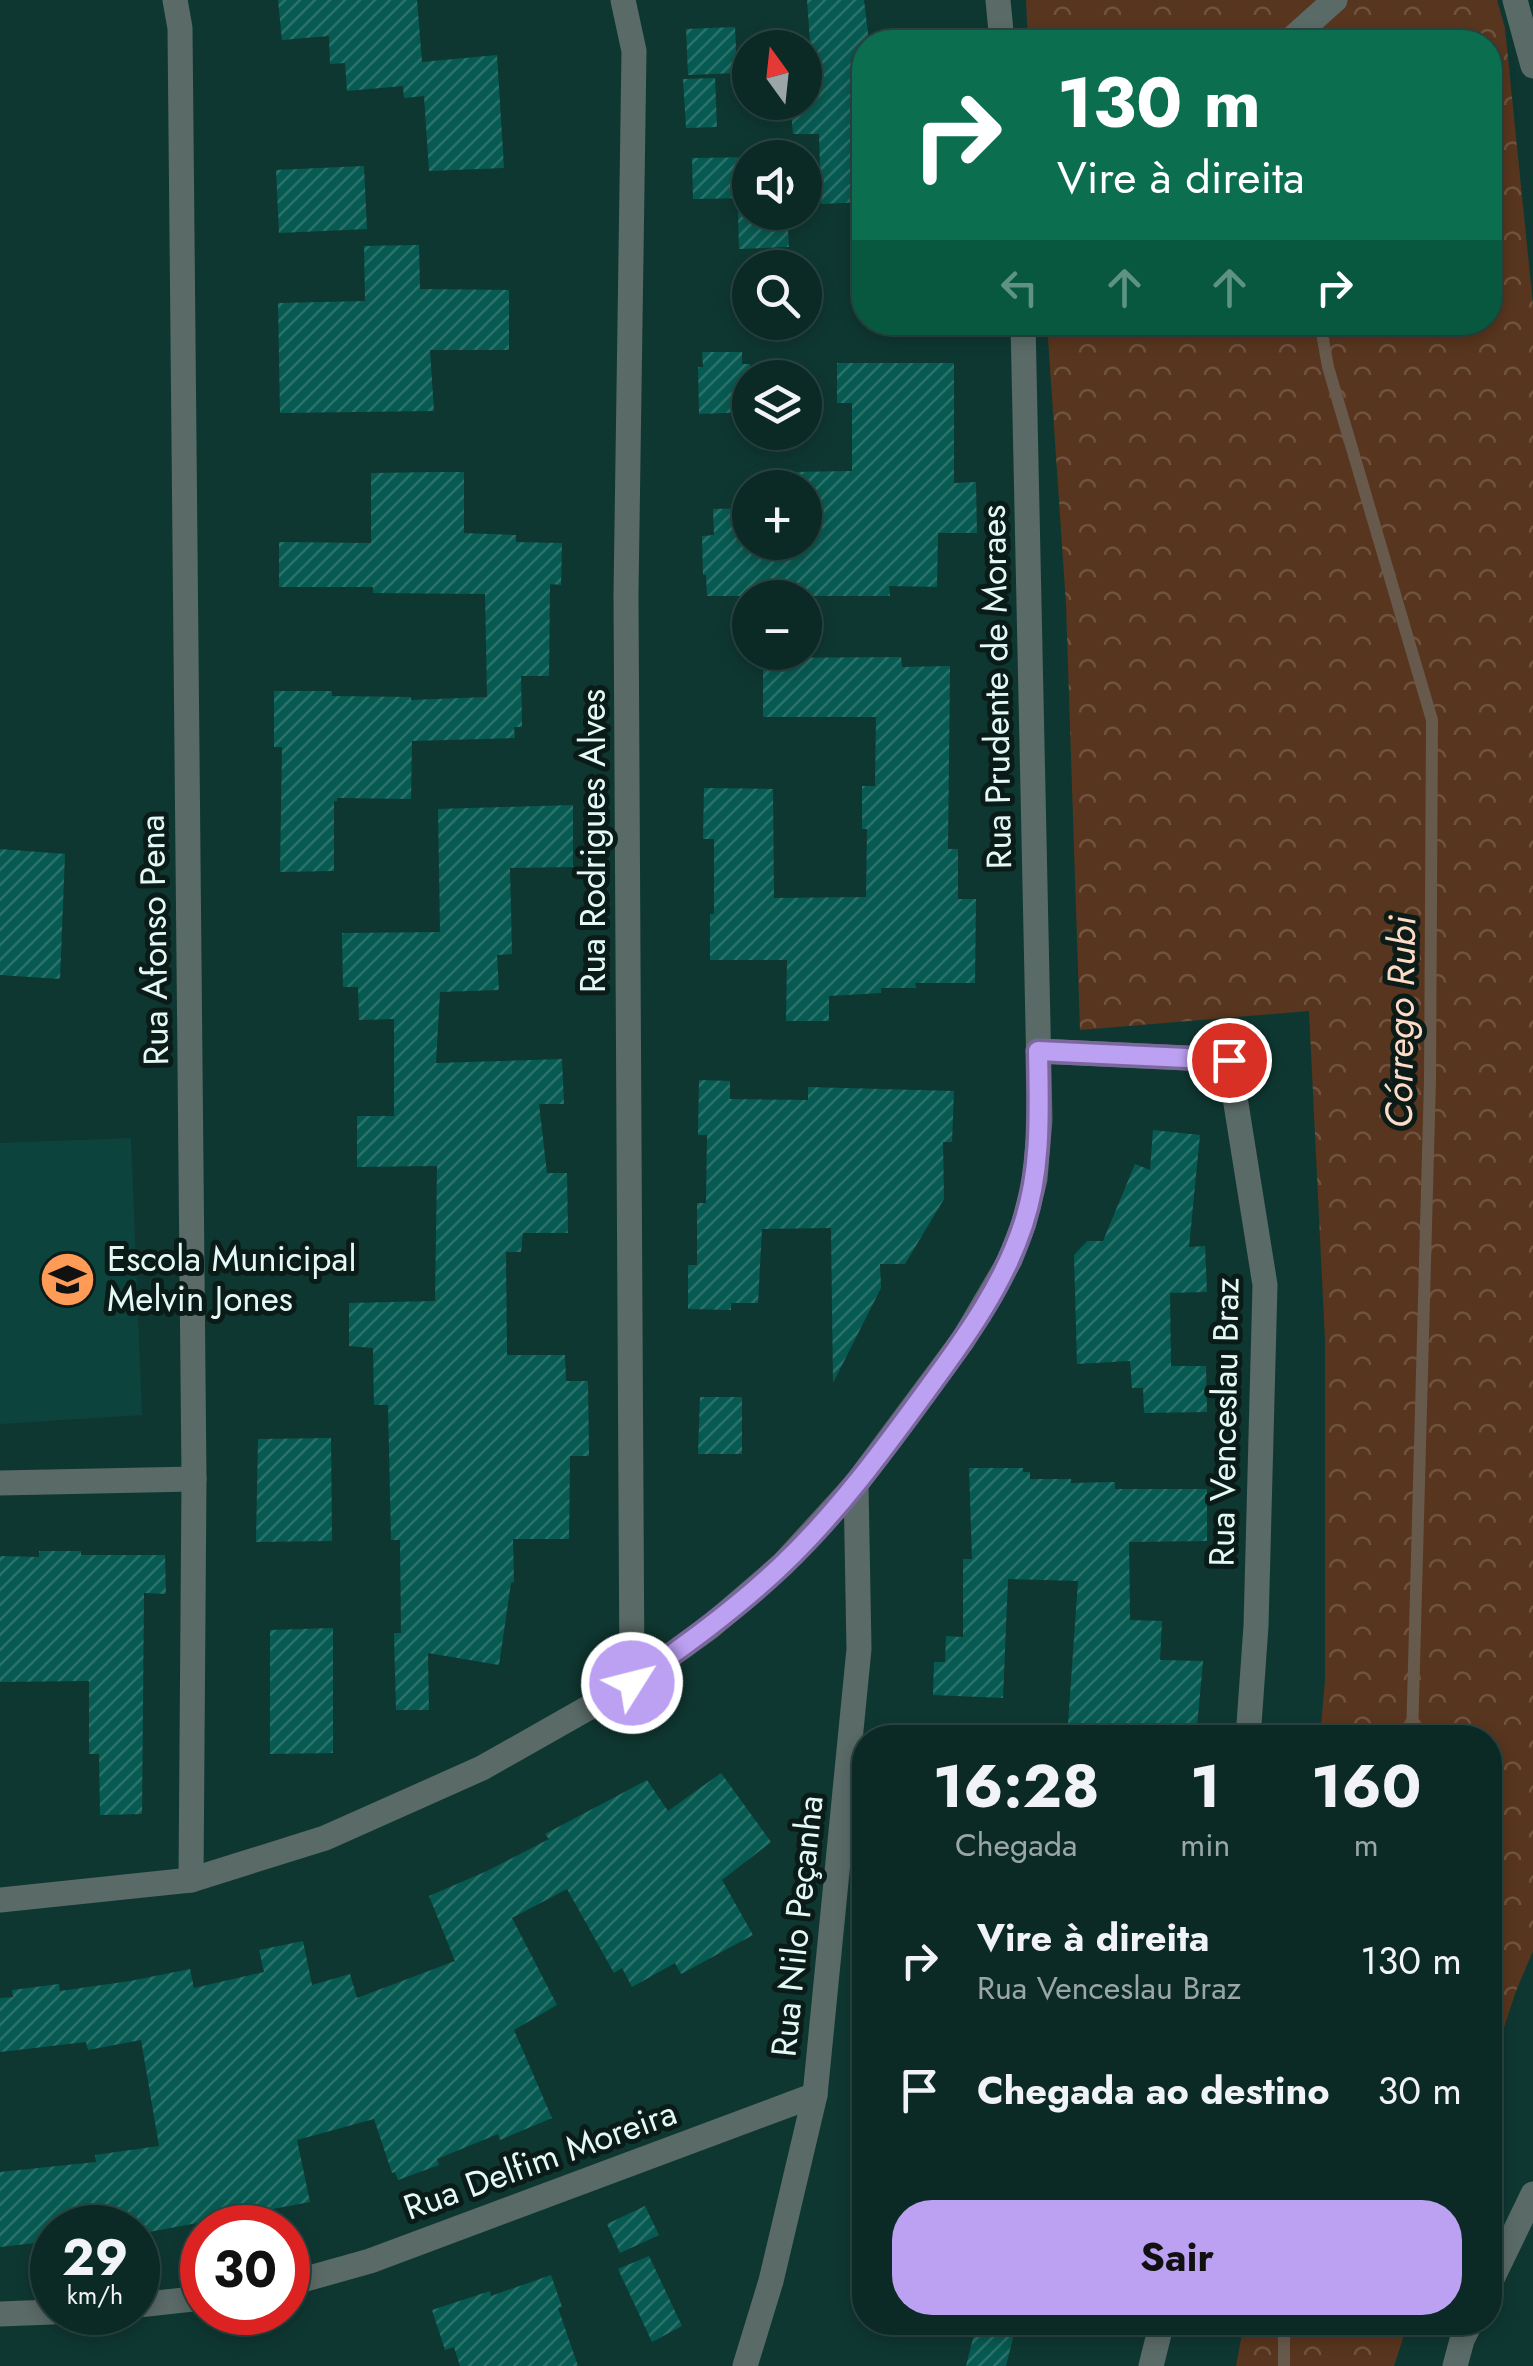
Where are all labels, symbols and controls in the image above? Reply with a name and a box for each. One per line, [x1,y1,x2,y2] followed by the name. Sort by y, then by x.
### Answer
[732,30,822,120] north arrow
[732,30,822,670] map controls
[1057,52,1261,153] text: 130 m
[892,70,1022,200] icon: right
[732,140,822,230] button: sound
[1057,145,1305,210] text: Vire à direita
[732,250,822,340] button: search
[992,260,1047,315] icon: left
[1097,260,1152,315] icon: ahead
[1202,260,1257,315] icon: ahead
[1307,260,1362,315] icon: right
[732,360,822,450] button: layers
[732,470,822,560] button: +
[968,504,1024,870] street label: Rua Prudente de Moraes
[732,580,822,670] button: −
[568,689,618,993] street label: Rua Rodrigues Alves
[127,814,181,1066] street label: Rua Afonso Pena
[1371,914,1429,1129] water label: Córrego Rubi
[1187,1018,1272,1103] pin
[1202,1033,1257,1088] icon: arrive
[107,1234,356,1324] place label: Escola Municipal Melvin Jones
[38,1249,98,1309] school or university icon: Escola Municipal Melvin Jones
[1196,1277,1252,1567] street label: Rua Venceslau Braz
[580,1631,684,1735] position arrow
[933,1743,1100,1830] text: 16:28
[1190,1743,1221,1830] text: 1
[1311,1743,1421,1830] text: 160
[758,1793,836,2059] street label: Rua Nilo Peçanha
[955,1822,1077,1868] text: Chegada
[1180,1822,1230,1868] text: min
[1354,1822,1379,1868] text: m
[977,1910,1210,1965] text: Vire à direita
[892,1933,947,1988] icon: right
[1360,1933,1462,1988] text: 130 m
[977,1965,1241,2011] text: Rua Venceslau Braz
[892,2063,947,2118] icon: arrive
[977,2063,1330,2118] text: Chegada ao destino
[1377,2063,1462,2118] text: 30 m
[397,2087,683,2233] street label: Rua Delfim Moreira
[892,2200,1462,2315] button: Sair
[180,2205,310,2335] speed limit sign: 30
[62,2221,128,2294] text: 29
[67,2277,123,2313] text: km/h

